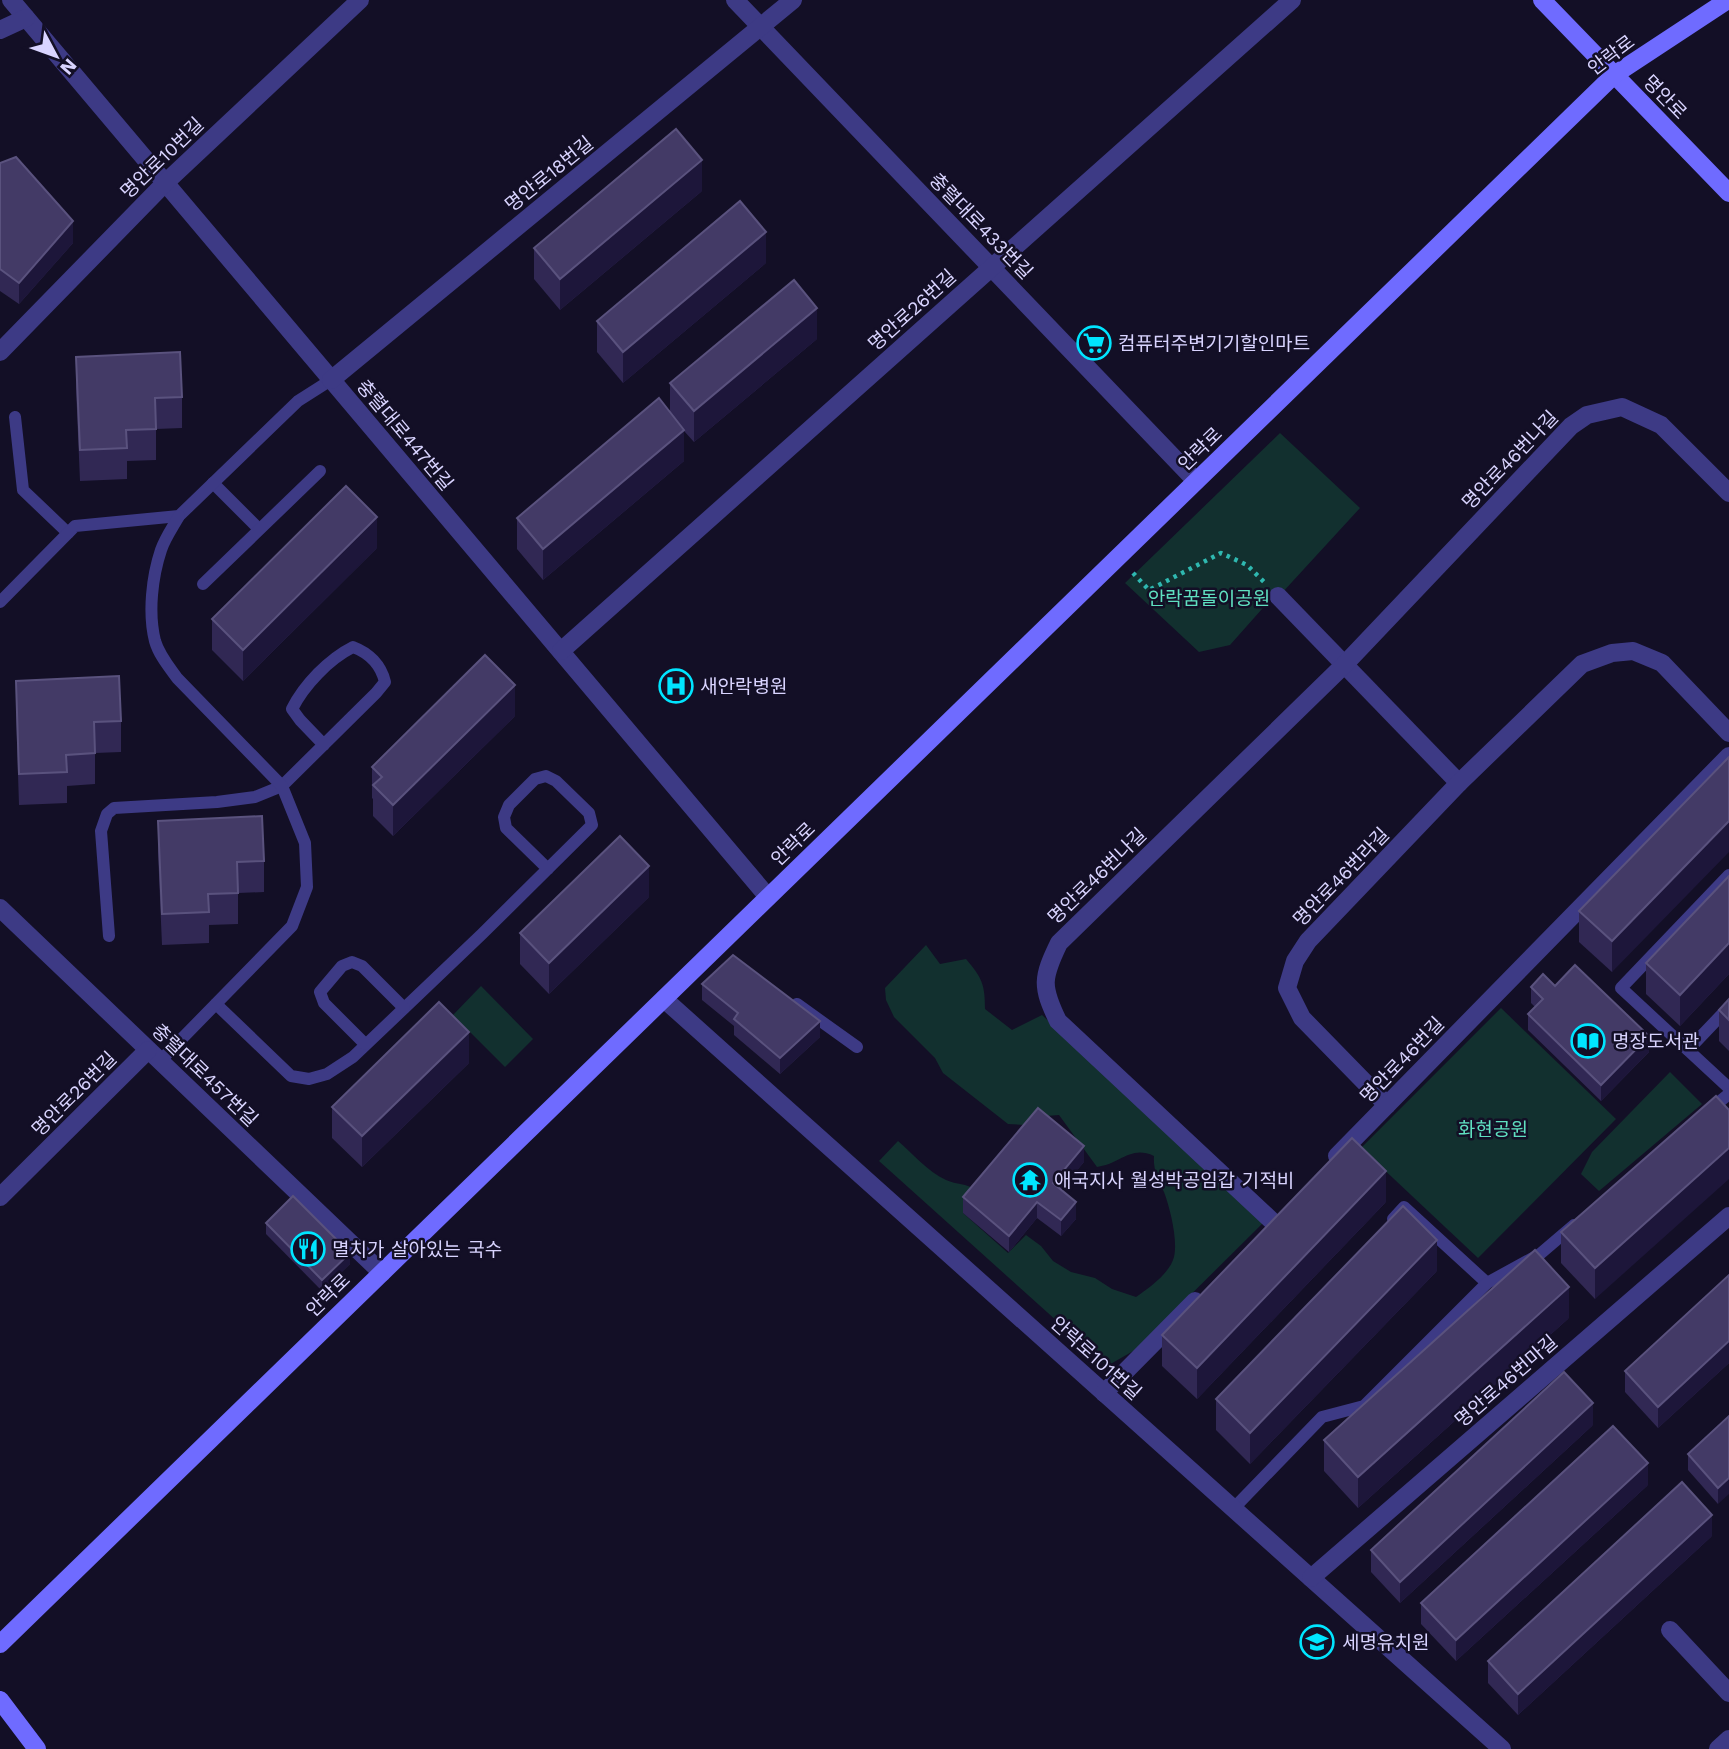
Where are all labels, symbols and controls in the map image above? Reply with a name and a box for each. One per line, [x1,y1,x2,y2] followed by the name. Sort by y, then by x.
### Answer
[21,21,91,91] north arrow
[1583,30,1639,80] street label: 안락로
[55,54,82,80] text: N
[1639,70,1691,124] street label: 명안로
[116,113,208,203] street label: 명안로10번길
[500,132,598,216] street label: 명안로18번길
[925,168,1037,284] street label: 충렬대로433번길
[863,265,961,355] street label: 명안로26번길
[1075,324,1113,362] supermarket icon: 컴퓨터주변기기할인마트
[1118,332,1310,355] place label: 컴퓨터주변기기할인마트
[352,375,458,495] street label: 충렬대로447번길
[1457,406,1563,514] street label: 명안로46번나길
[1173,423,1227,475] street label: 안락로
[1148,587,1270,610] park label: 안락꿈돌이공원
[657,667,695,705] hospital icon: 새안락병원
[700,675,787,698] place label: 새안락병원
[766,818,820,870] street label: 안락로
[1043,823,1151,929] street label: 명안로46번나길
[1288,823,1394,931] street label: 명안로46번라길
[1355,1012,1449,1108] street label: 명안로46번길
[147,1019,263,1131] street label: 충렬대로457번길
[1569,1022,1607,1060] library icon: 명장도서관
[1612,1030,1699,1053] place label: 명장도서관
[27,1047,121,1141] street label: 명안로26번길
[1458,1118,1528,1141] park label: 화현공원
[1011,1161,1049,1199] temple icon: 애국지사 월성박공임갑 기적비
[1054,1169,1294,1192] place label: 애국지사 월성박공임갑 기적비
[289,1230,327,1268] restaurant icon: 멸치가 살아있는 국수
[332,1238,502,1261] place label: 멸치가 살아있는 국수
[301,1269,355,1321] street label: 안락로
[1046,1311,1146,1405] street label: 안락로101번길
[1450,1330,1562,1432] street label: 명안로46번마길
[1298,1623,1336,1661] school or university icon: 세명유치원
[1342,1631,1429,1654] place label: 세명유치원

